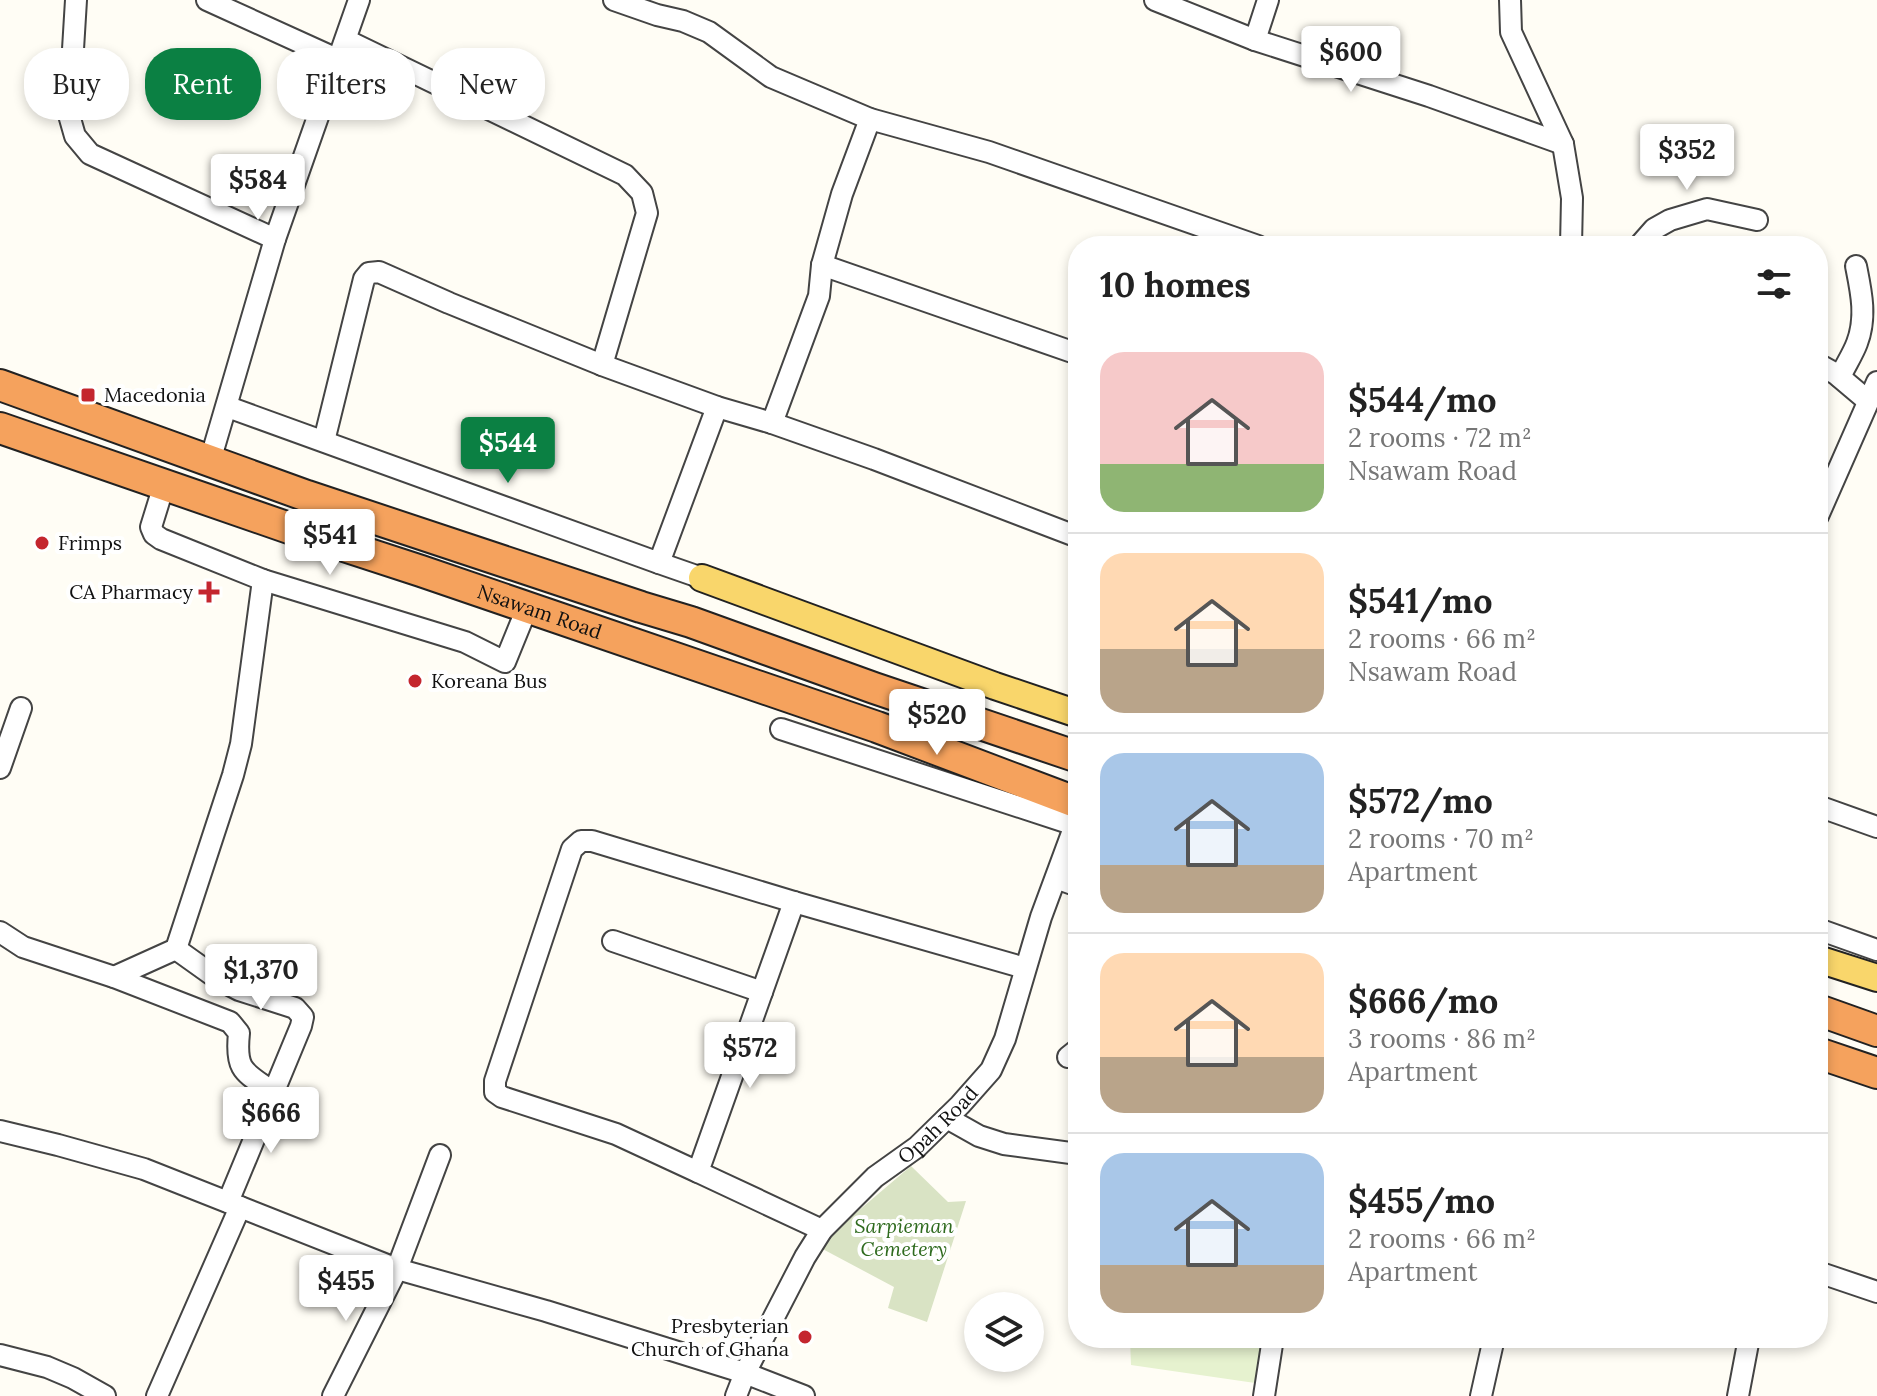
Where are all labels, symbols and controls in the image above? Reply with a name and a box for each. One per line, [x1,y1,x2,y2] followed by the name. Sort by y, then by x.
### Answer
[1304,26,1398,94] pin: $600
[1319,35,1383,68] text: $600
[24,48,129,120] chip: Buy
[145,48,261,120] chip: Rent
[277,48,415,120] chip: Filters
[431,48,545,120] chip: New
[1640,124,1734,192] pin: $352
[1658,133,1716,166] text: $352
[211,154,305,222] pin: $584
[229,163,287,196] text: $584
[1752,262,1796,306] icon: filters
[1100,263,1251,306] text: 10 homes
[1348,378,1496,421] text: $544/mo
[104,382,206,407] place label: Macedonia
[1164,384,1260,480] icon: home
[79,386,97,404] marker: Macedonia
[461,417,555,485] pin: $544
[1348,421,1532,454] text: 2 rooms · 72 m²
[479,426,537,459] text: $544
[1348,454,1517,487] text: Nsawam Road
[283,509,377,577] pin: $541
[303,518,357,551] text: $541
[58,530,122,555] place label: Frimps
[33,534,51,552] marker: Frimps
[474,578,605,644] street label: Nsawam Road
[69,579,193,604] place label: CA Pharmacy
[1348,579,1492,622] text: $541/mo
[200,583,218,601] marker: CA Pharmacy
[1164,585,1260,681] icon: home
[1348,622,1536,655] text: 2 rooms · 66 m²
[1348,655,1517,688] text: Nsawam Road
[431,668,547,693] place label: Koreana Bus
[406,672,424,690] marker: Koreana Bus
[890,689,984,757] pin: $520
[907,698,967,731] text: $520
[1348,779,1493,822] text: $572/mo
[1164,785,1260,881] icon: home
[1348,822,1534,855] text: 2 rooms · 70 m²
[1348,855,1478,888] text: Apartment
[196,944,326,1012] pin: $1,370
[223,953,299,986] text: $1,370
[1348,979,1498,1022] text: $666/mo
[1164,985,1260,1081] icon: home
[703,1022,797,1090] pin: $572
[1348,1022,1536,1055] text: 3 rooms · 86 m²
[722,1031,778,1064] text: $572
[1348,1055,1478,1088] text: Apartment
[893,1081,983,1169] street label: Opah Road
[224,1087,318,1155] pin: $666
[241,1096,301,1129] text: $666
[1348,1179,1495,1222] text: $455/mo
[1164,1185,1260,1281] icon: home
[854,1213,954,1261] park label: Sarpieman Cemetery
[1348,1222,1536,1255] text: 2 rooms · 66 m²
[299,1255,393,1323] pin: $455
[1348,1255,1478,1288] text: Apartment
[317,1264,375,1297] text: $455
[964,1292,1044,1372] map controls
[964,1292,1044,1372] button: layers
[631,1313,789,1361] place label: Presbyterian Church of Ghana
[796,1328,814,1346] marker: Presbyterian Church of Ghana

